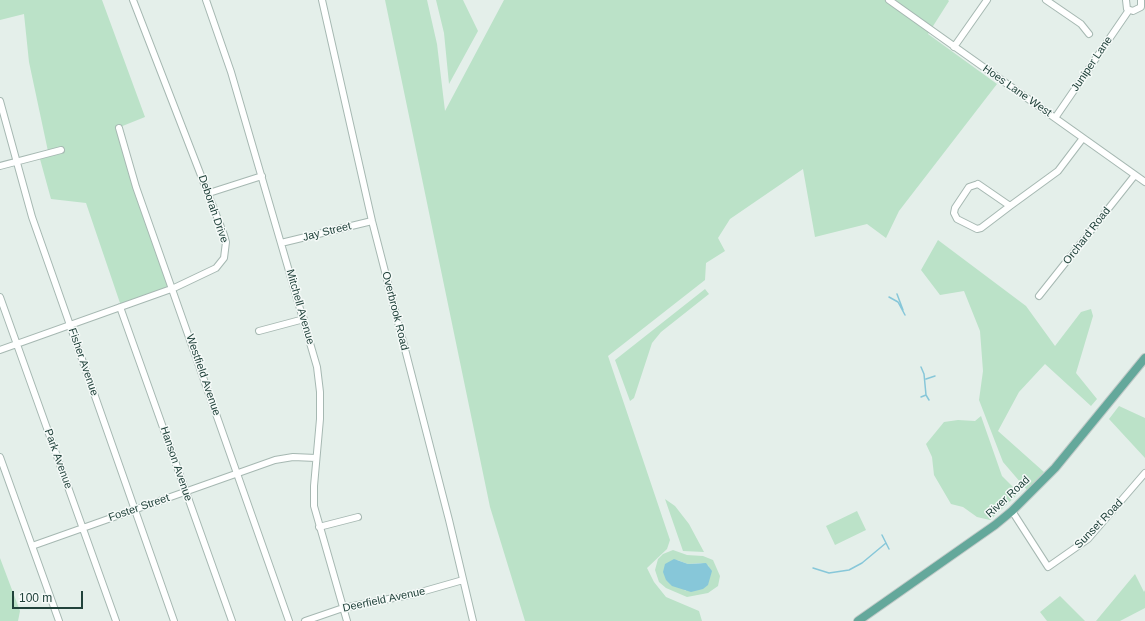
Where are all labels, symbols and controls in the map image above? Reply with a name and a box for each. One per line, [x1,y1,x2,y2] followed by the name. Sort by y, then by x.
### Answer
[1069,34,1115,94] street label: Juniper Lane
[980,62,1054,120] street label: Hoes Lane West
[195,173,231,245] street label: Deborah Drive
[1061,205,1113,267] street label: Orchard Road
[301,220,353,244] street label: Jay Street
[283,268,317,346] street label: Mitchell Avenue
[379,270,411,352] street label: Overbrook Road
[65,326,101,398] street label: Fisher Avenue
[183,333,223,417] street label: Westfield Avenue
[157,425,195,503] street label: Hanson Avenue
[41,427,75,491] street label: Park Avenue
[983,473,1033,521] street label: River Road
[107,491,171,525] street label: Foster Street
[1072,497,1126,551] street label: Sunset Road
[14,583,85,609] scale bar
[341,585,427,615] street label: Deerfield Avenue
[19,591,52,605] text: 100 m

